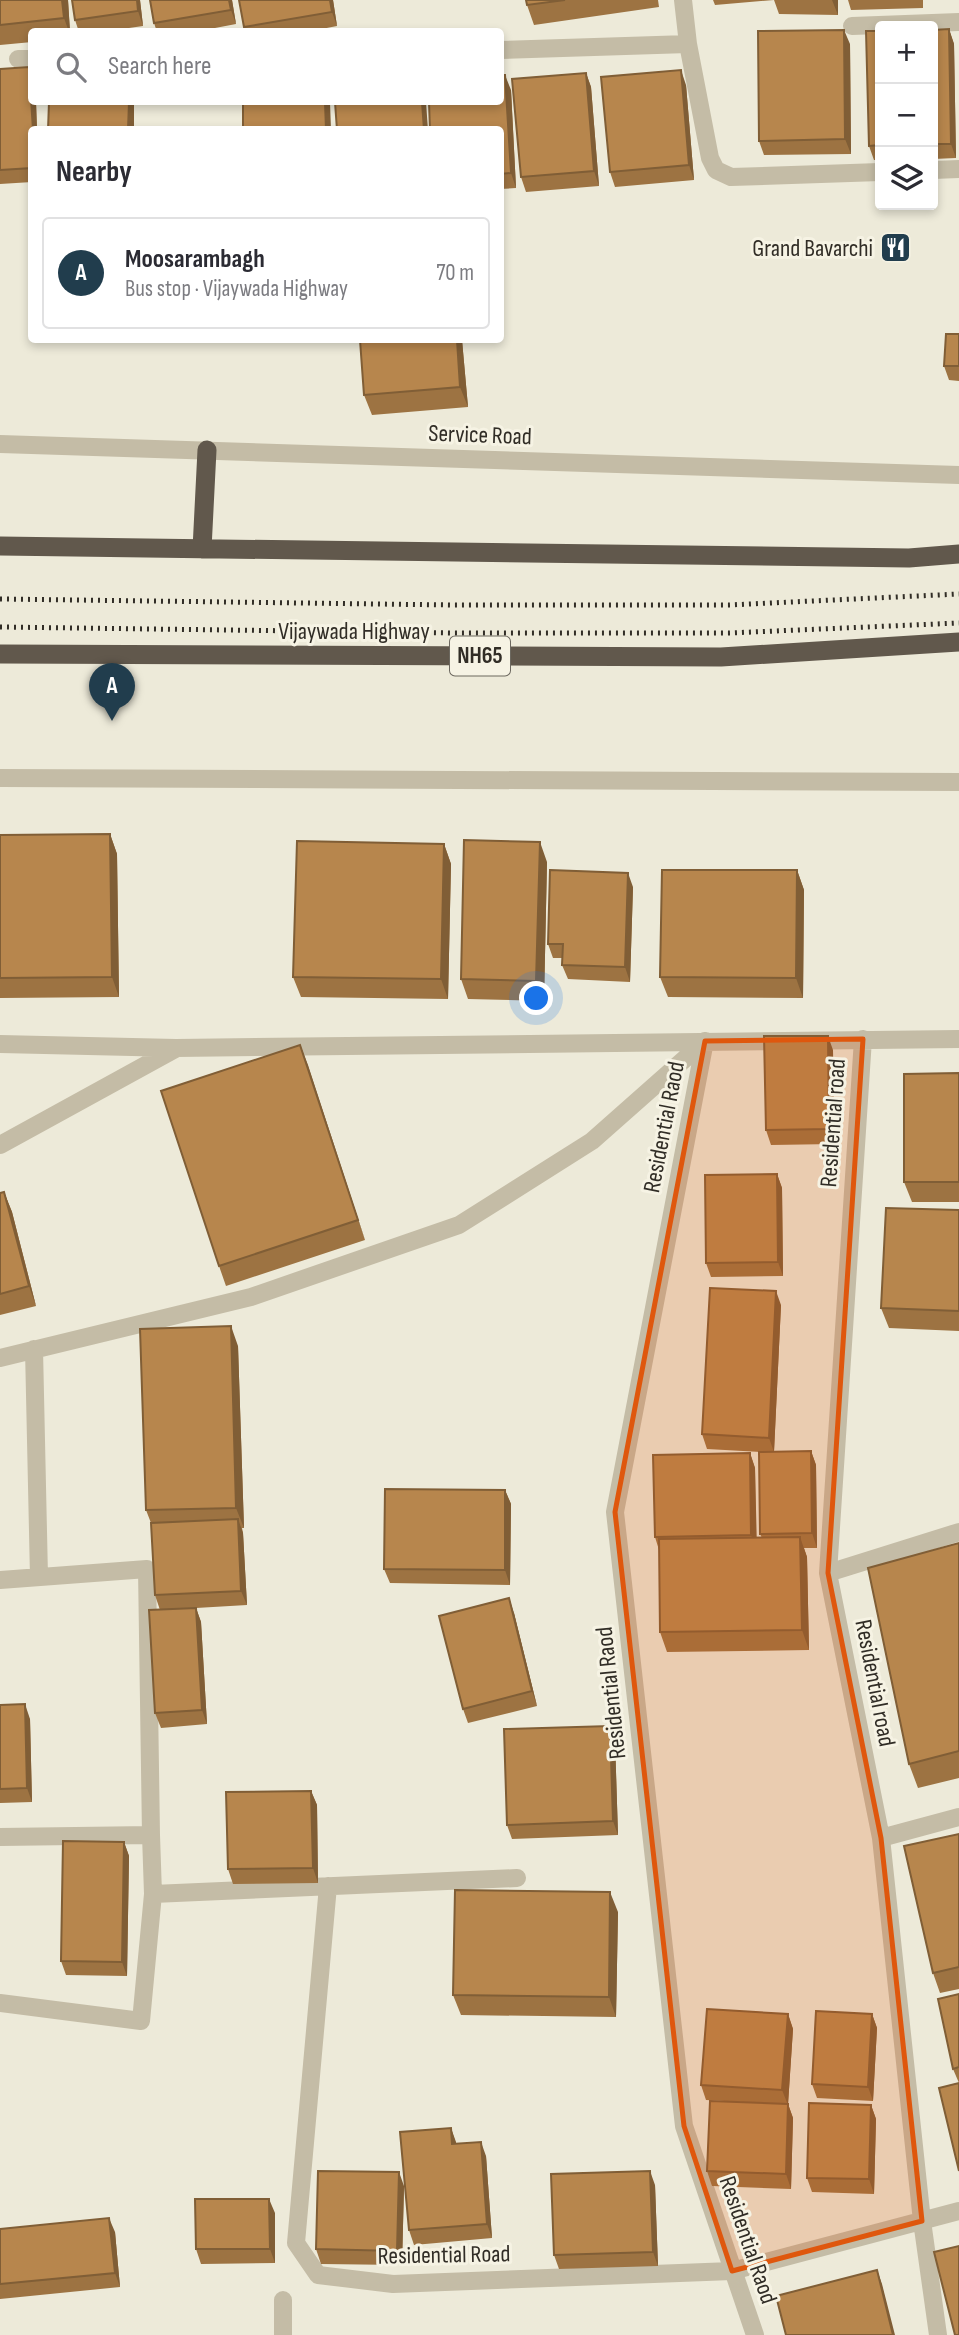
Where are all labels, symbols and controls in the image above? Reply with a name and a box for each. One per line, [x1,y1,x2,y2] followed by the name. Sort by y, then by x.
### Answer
[875,21,938,210] map controls
[875,21,938,84] button: +
[28,28,504,105] search box
[52,48,90,86] icon: search
[108,51,211,82] text: Search here
[875,84,938,147] button: −
[875,147,938,210] button: layers
[56,154,132,190] text: Nearby
[879,231,913,265] restaurant icon: Grand Bavarchi
[752,234,873,263] place label: Grand Bavarchi
[125,244,265,275] text: Moosarambagh
[76,259,86,287] text: A
[436,259,474,287] text: 70 m
[125,275,348,303] text: Bus stop · Vijaywada Highway
[428,419,532,451] street label: Service Road
[278,617,430,646] street label: Vijaywada Highway
[450,636,510,676] road number: NH65
[89,663,135,721] pin: A
[519,981,553,1015] your location
[814,1058,852,1188] street label: Residential road
[637,1059,691,1195] street label: Residential Raod
[848,1617,902,1749] street label: Residential road
[590,1625,632,1761] street label: Residential Raod
[713,2172,783,2308] street label: Residential Raod
[377,2239,511,2271] street label: Residential Road

